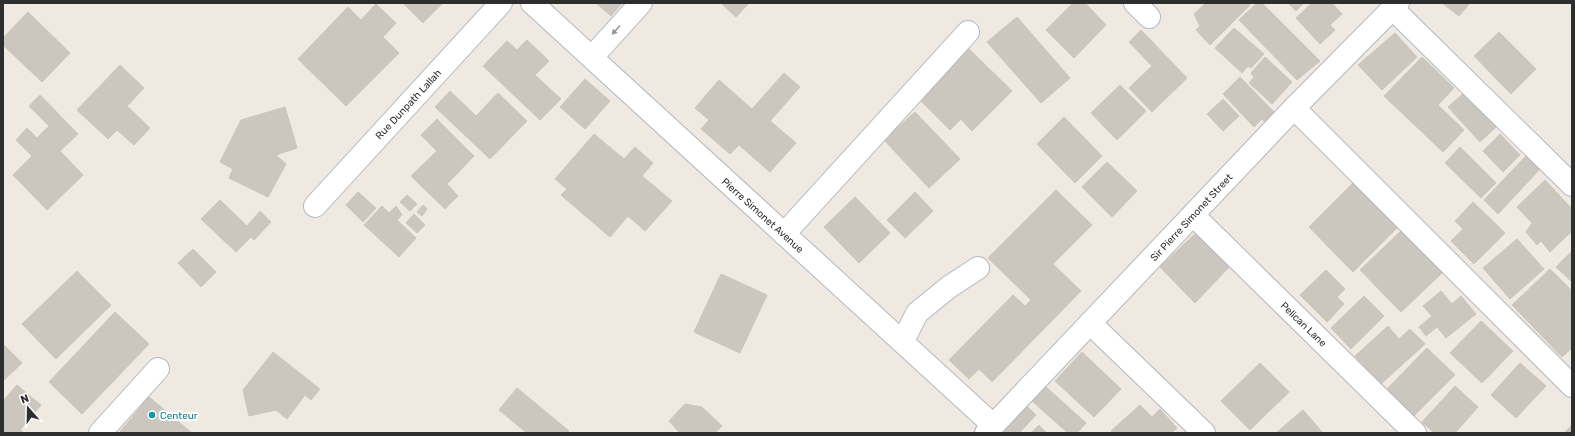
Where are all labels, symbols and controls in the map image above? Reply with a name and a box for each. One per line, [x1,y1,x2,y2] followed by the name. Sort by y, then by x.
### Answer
[612,25,621,35] one-way arrow
[373,67,444,142] street label: Rue Dunpath Lallah
[1148,172,1235,264] street label: Sir Pierre Simonet Street
[719,176,806,256] street label: Pierre Simonet Avenue
[1278,300,1329,350] street label: Pelican Lane
[8,388,48,428] north arrow
[19,392,31,407] text: N
[147,410,157,420] marker: Centeur
[160,410,198,422] place label: Centeur

